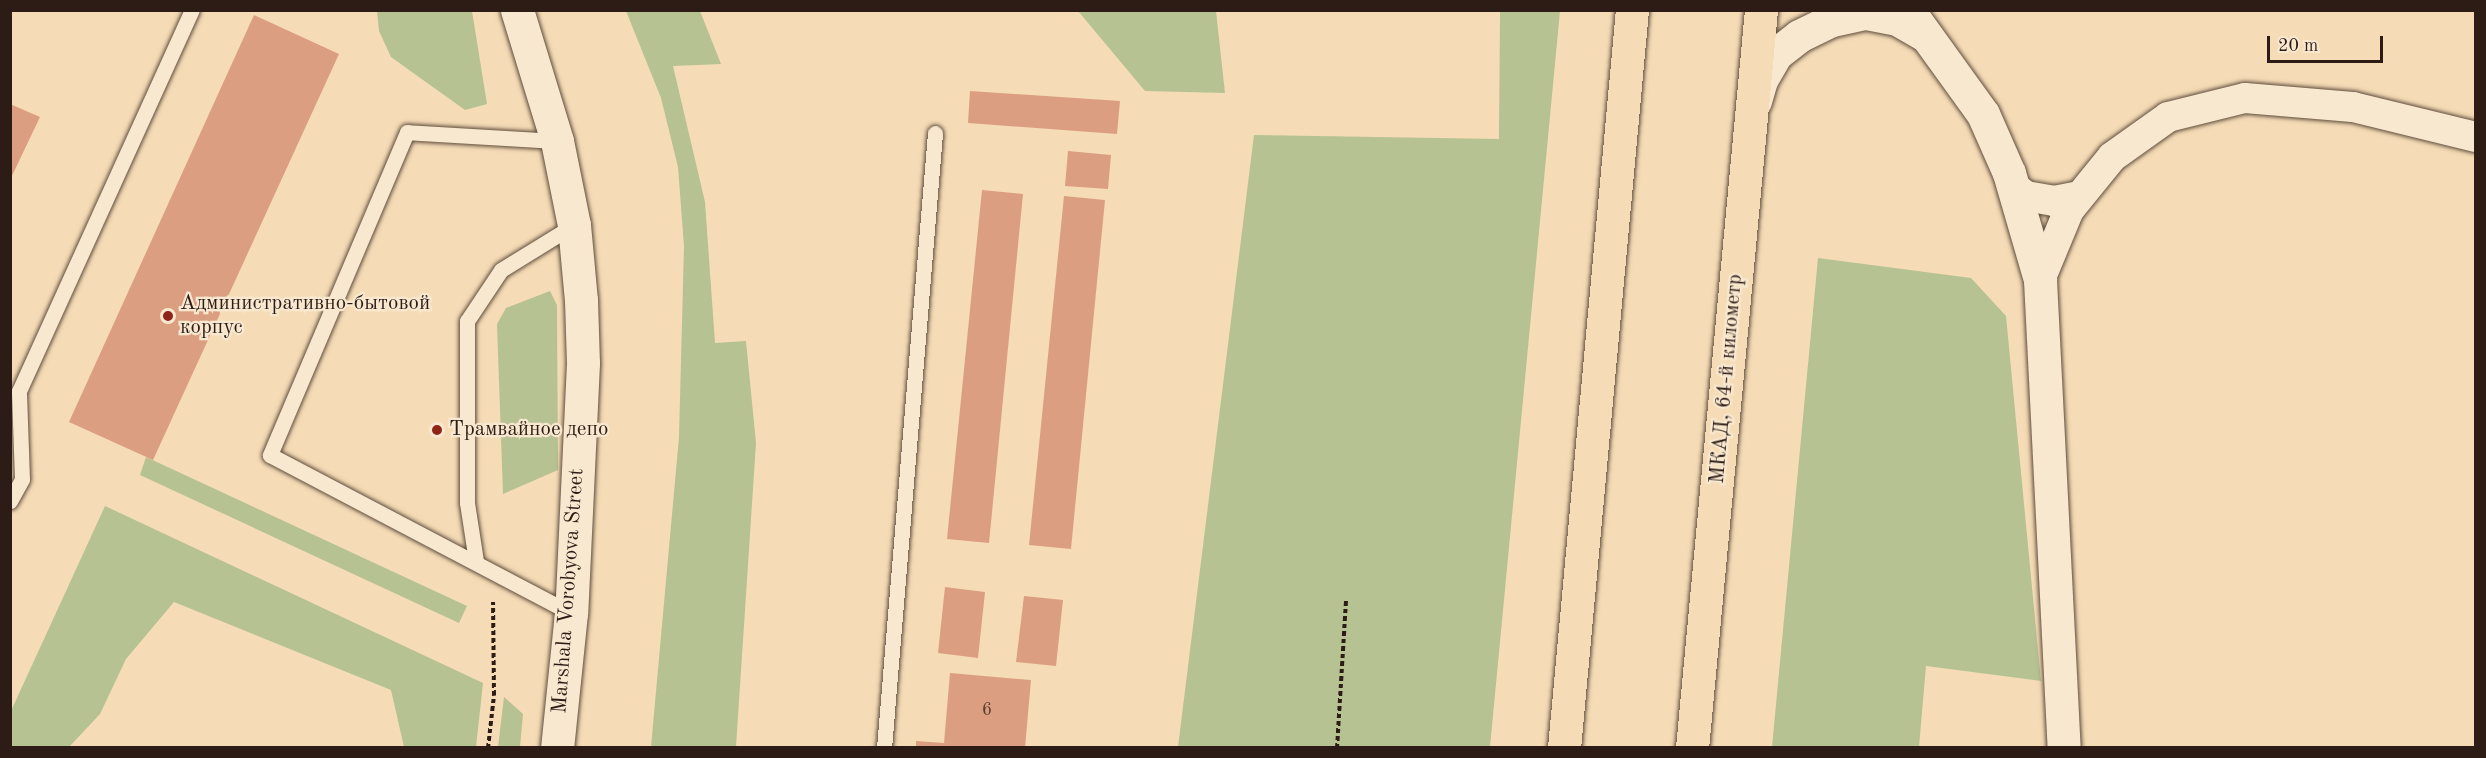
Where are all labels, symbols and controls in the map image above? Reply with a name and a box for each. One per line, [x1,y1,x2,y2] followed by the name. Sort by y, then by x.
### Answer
[2270,24,2386,62] scale bar
[2278,37,2318,55] text: 20 m
[1705,273,1749,485] street label: МКАД, 64-й километр
[180,291,430,341] place label: Административно-бытовой корпус
[161,309,175,323] marker: Административно-бытовой корпус
[449,417,608,443] place label: Трамвайное депо
[430,423,444,437] marker: Трамвайное депо
[548,468,590,714] street label: Marshala Vorobyova Street
[982,699,992,721] house number: 6

